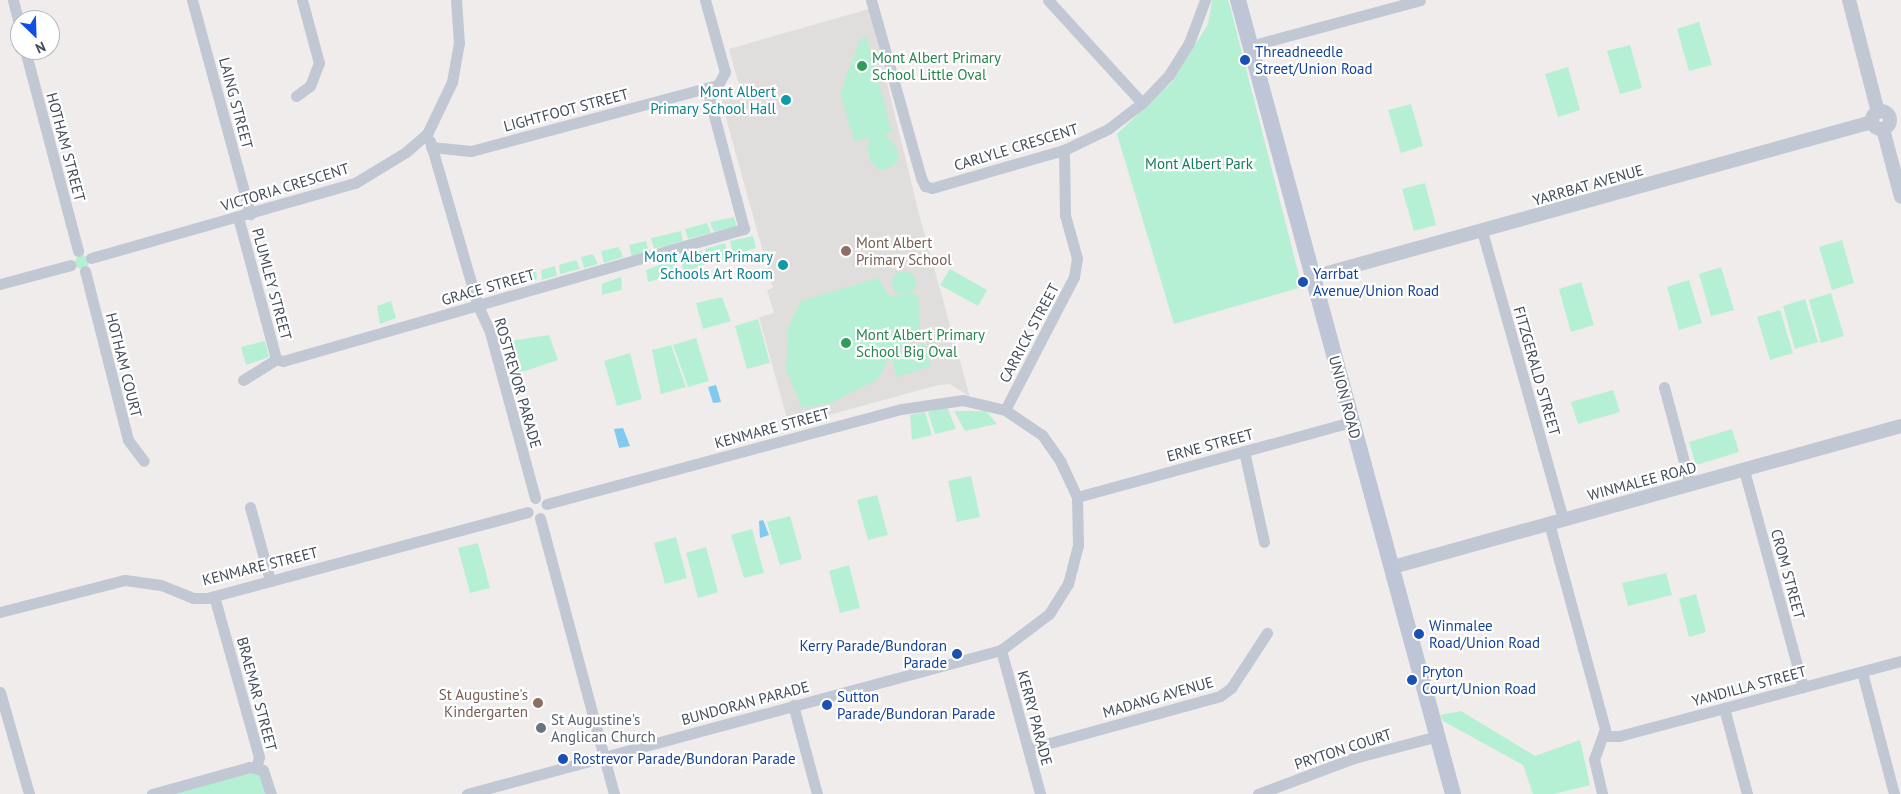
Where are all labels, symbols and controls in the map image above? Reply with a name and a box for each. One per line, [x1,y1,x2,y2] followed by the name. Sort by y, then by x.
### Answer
[10,10,60,60] north arrow
[33,38,49,58] text: N
[1255,42,1373,77] place label: Threadneedle Street/Union Road
[872,48,1001,83] place label: Mont Albert Primary School Little Oval
[1239,54,1251,66] marker: Threadneedle Street/Union Road
[215,55,257,151] street label: LAING STREET
[856,60,868,72] marker: Mont Albert Primary School Little Oval
[650,82,776,117] place label: Mont Albert Primary School Hall
[501,85,631,135] street label: LIGHTFOOT STREET
[43,90,89,204] street label: HOTHAM STREET
[780,94,792,106] marker: Mont Albert Primary School Hall
[952,120,1080,174] street label: CARLYLE CRESCENT
[1145,155,1253,173] park label: Mont Albert Park
[219,159,351,215] street label: VICTORIA CRESCENT
[1530,160,1646,210] street label: YARRBAT AVENUE
[248,226,296,342] street label: PLUMLEY STREET
[856,233,952,268] place label: Mont Albert Primary School
[840,245,852,257] marker: Mont Albert Primary School
[644,247,773,282] place label: Mont Albert Primary Schools Art Room
[777,259,789,271] marker: Mont Albert Primary Schools Art Room
[1313,264,1439,299] place label: Yarrbat Avenue/Union Road
[439,265,537,309] street label: GRACE STREET
[1297,276,1309,288] marker: Yarrbat Avenue/Union Road
[995,280,1063,386] street label: CARRICK STREET
[1510,304,1564,438] street label: FITZGERALD STREET
[102,311,146,419] street label: HOTHAM COURT
[491,316,545,450] street label: ROSTREVOR PARADE
[856,325,985,360] place label: Mont Albert Primary School Big Oval
[840,337,852,349] marker: Mont Albert Primary School Big Oval
[1325,353,1365,441] street label: UNION ROAD
[712,404,832,452] street label: KENMARE STREET
[1165,425,1255,465] street label: ERNE STREET
[1586,458,1698,504] street label: WINMALEE ROAD
[1767,527,1809,621] street label: CROM STREET
[200,543,320,589] street label: KENMARE STREET
[1429,616,1540,651] place label: Winmalee Road/Union Road
[1413,628,1425,640] marker: Winmalee Road/Union Road
[233,635,281,753] street label: BRAEMAR STREET
[799,636,947,671] place label: Kerry Parade/Bundoran Parade
[951,648,963,660] marker: Kerry Parade/Bundoran Parade
[1422,662,1536,697] place label: Pryton Court/Union Road
[1689,662,1809,710] street label: YANDILLA STREET
[1014,668,1056,768] street label: KERRY PARADE
[1100,673,1216,721] street label: MADANG AVENUE
[1406,674,1418,686] marker: Pryton Court/Union Road
[679,677,811,729] street label: BUNDORAN PARADE
[438,685,528,720] place label: St Augustine's Kindergarten
[837,687,995,722] place label: Sutton Parade/Bundoran Parade
[532,697,544,709] marker: St Augustine's Kindergarten
[821,699,833,711] marker: Sutton Parade/Bundoran Parade
[551,710,656,745] place label: St Augustine's Anglican Church
[535,722,547,734] marker: St Augustine's Anglican Church
[1292,725,1394,773] street label: PRYTON COURT
[573,750,796,768] place label: Rostrevor Parade/Bundoran Parade
[557,753,569,765] marker: Rostrevor Parade/Bundoran Parade

